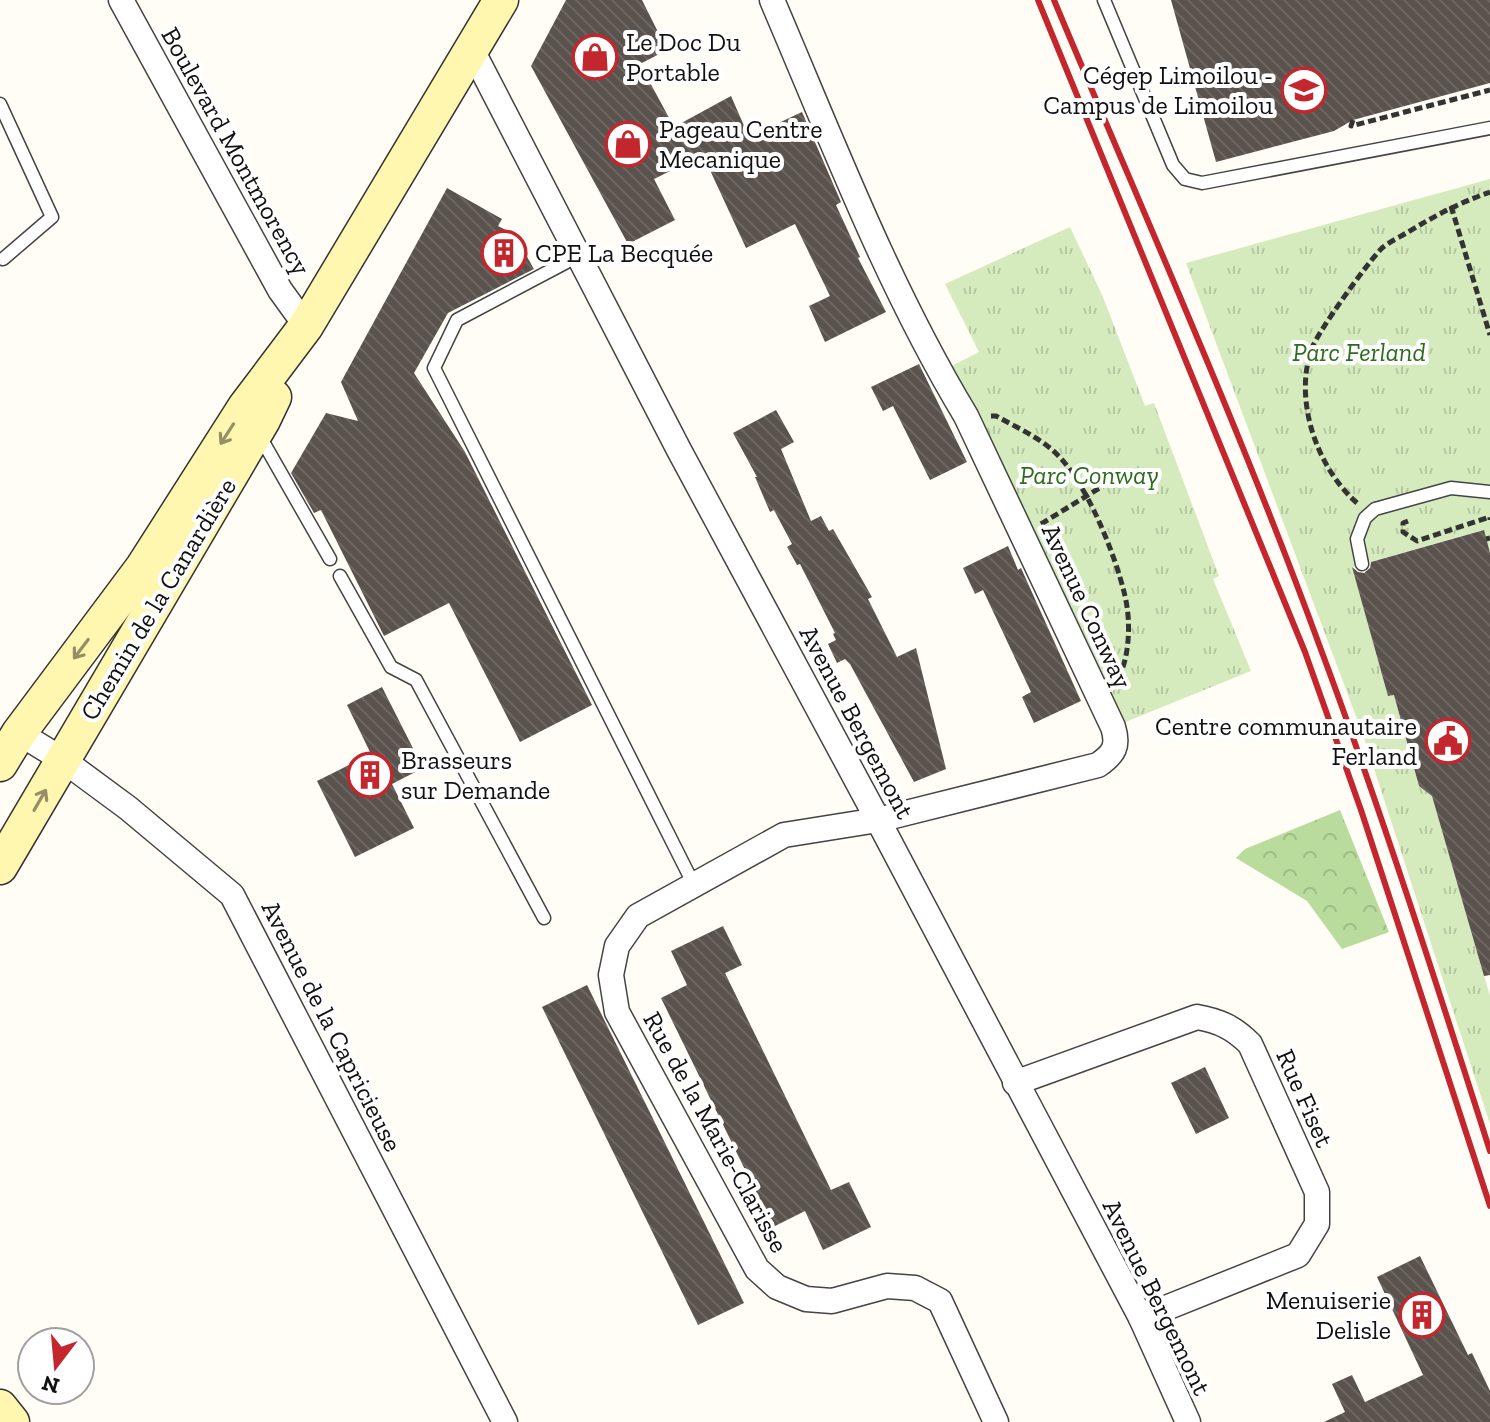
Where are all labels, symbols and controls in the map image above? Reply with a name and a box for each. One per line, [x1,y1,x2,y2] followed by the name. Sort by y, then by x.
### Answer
[154,21,318,281] street label: Boulevard Montmorency
[626,26,741,88] place label: Le Doc Du Portable
[571,33,619,81] shop icon: Le Doc Du Portable
[1043,59,1273,121] place label: Cégep Limoilou - Campus de Limoilou
[1280,66,1328,114] school or university icon: Cégep Limoilou - Campus de Limoilou
[659,113,823,175] place label: Pageau Centre Mecanique
[604,120,652,168] shop icon: Pageau Centre Mecanique
[480,229,528,277] building icon: CPE La Becquée
[535,237,713,269] place label: CPE La Becquée
[1292,336,1426,368] park label: Parc Ferland
[219,422,235,445] one-way arrow
[1019,459,1159,491] park label: Parc Conway
[73,472,243,726] street label: Chemin de la Canardière
[1035,519,1139,694] street label: Avenue Conway
[793,620,922,824] street label: Avenue Bergemont
[73,638,90,659] one-way arrow
[1155,710,1417,772] place label: Centre communautaire Ferland
[1424,717,1472,765] public building icon: Centre communautaire Ferland
[401,744,550,806] place label: Brasseurs sur Demande
[346,751,394,799] building icon: Brasseurs sur Demande
[32,789,48,812] one-way arrow
[255,895,409,1157] street label: Avenue de la Capricieuse
[636,1006,796,1258] street label: Rue de la Marie-Clarisse
[1269,1044,1341,1152] street label: Rue Fiset
[1096,1194,1218,1400] street label: Avenue Bergemont
[1266,1284,1391,1346] place label: Menuiserie Delisle
[1398,1291,1446,1339] building icon: Menuiserie Delisle
[16,1326,96,1406] north arrow
[39,1369,62,1400] text: N

